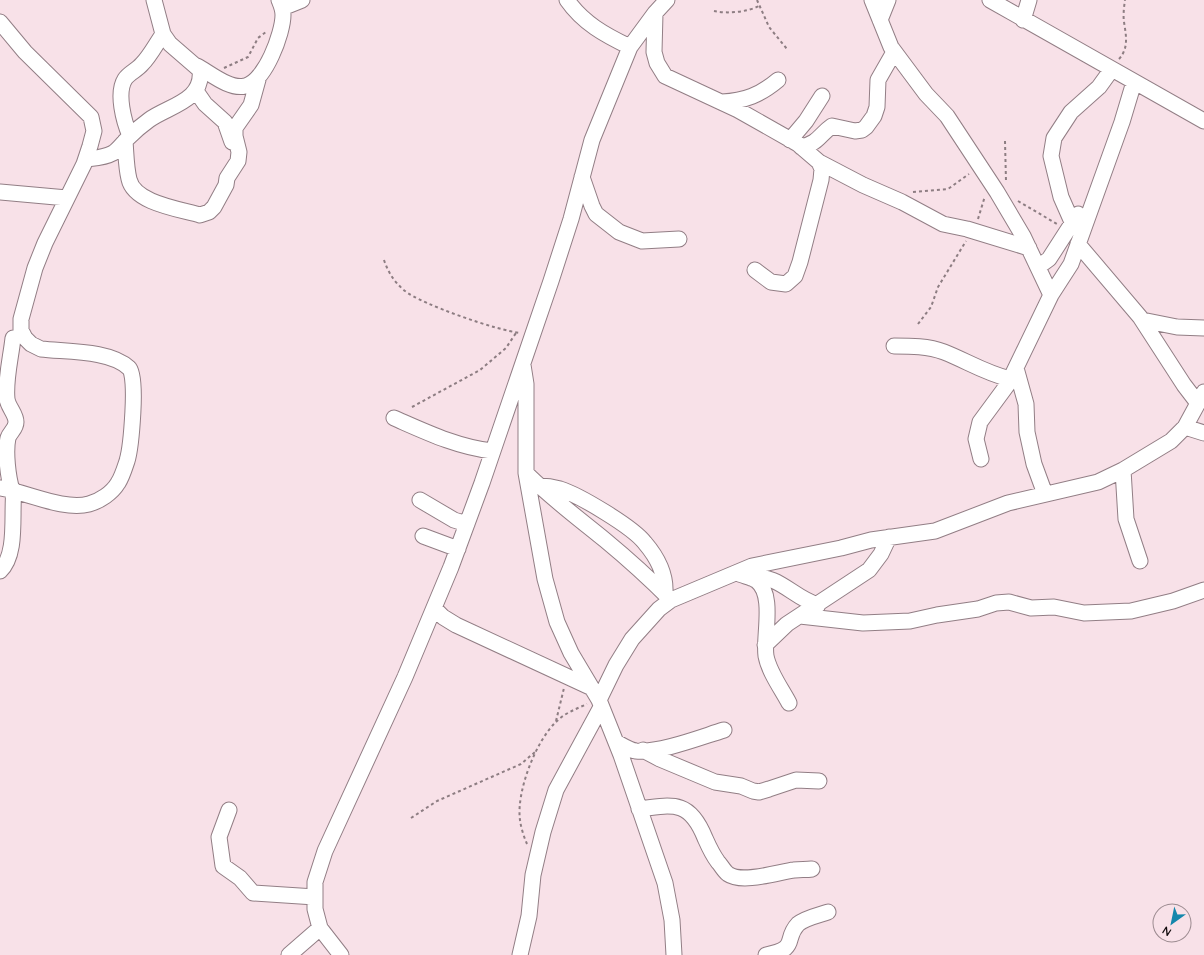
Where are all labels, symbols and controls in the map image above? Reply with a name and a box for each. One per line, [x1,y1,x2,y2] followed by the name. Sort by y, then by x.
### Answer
[1152,903,1192,943] north arrow
[1159,923,1174,939] text: N

